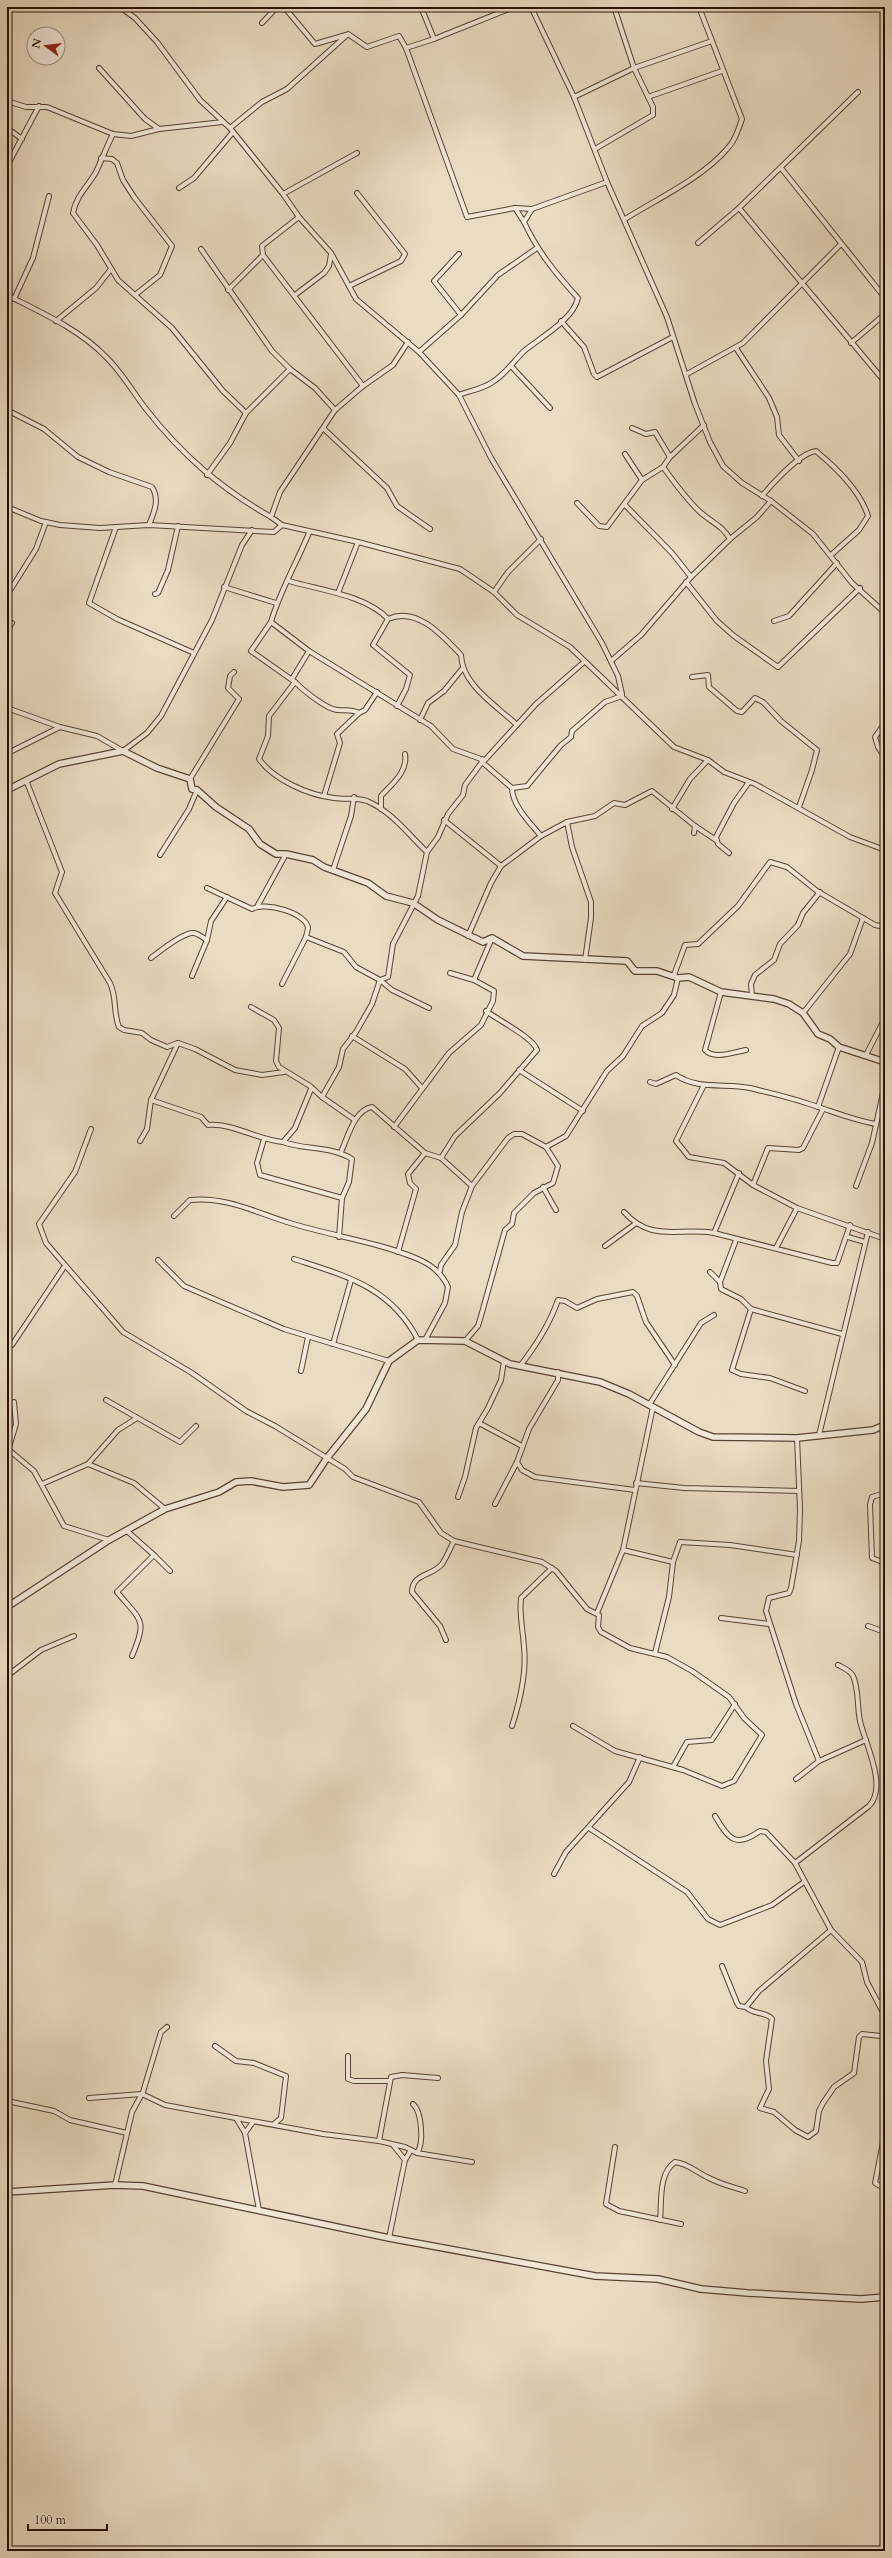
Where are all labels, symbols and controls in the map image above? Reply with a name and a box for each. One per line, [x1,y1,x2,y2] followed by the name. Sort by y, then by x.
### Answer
[26,26,66,66] north arrow
[28,37,45,50] text: N
[28,2506,107,2532] scale bar
[34,2512,67,2528] text: 100 m

